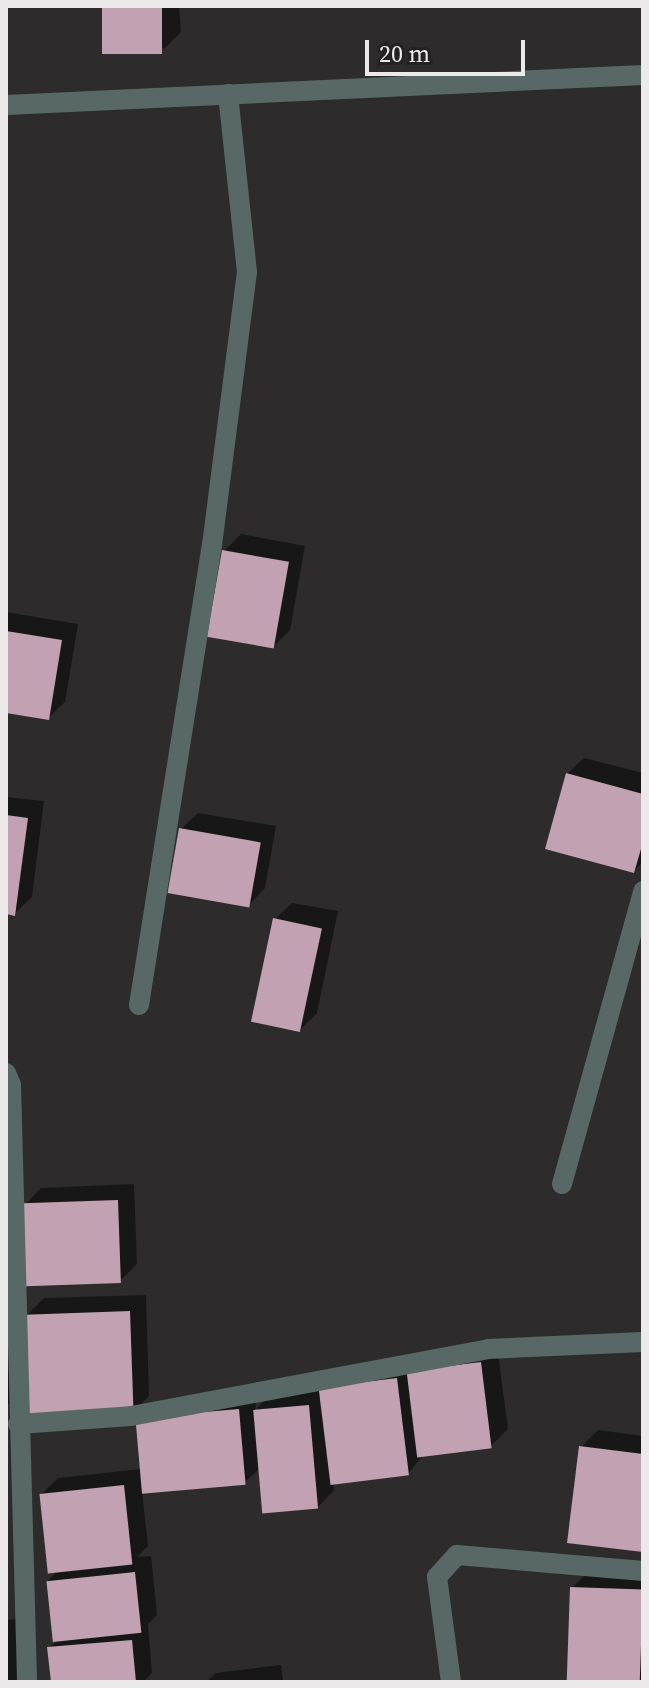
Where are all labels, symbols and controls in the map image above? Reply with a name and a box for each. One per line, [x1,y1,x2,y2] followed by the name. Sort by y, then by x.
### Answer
[369,24,529,74] scale bar
[379,37,430,70] text: 20 m

